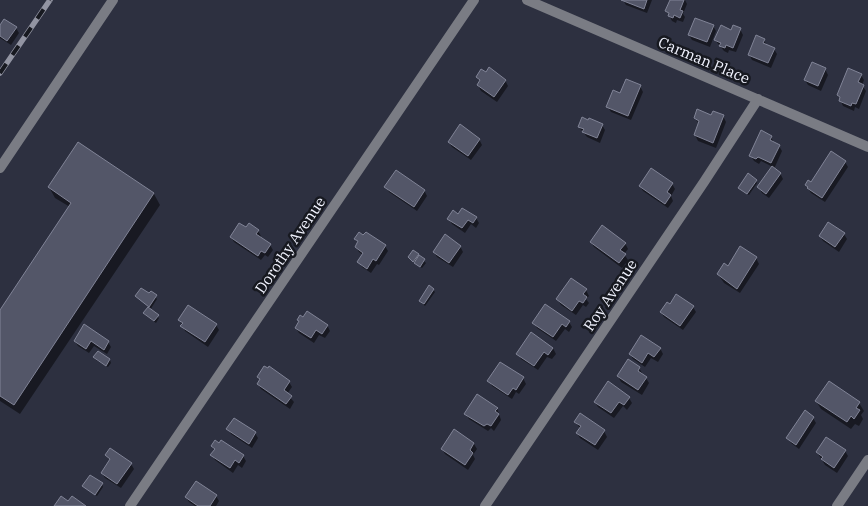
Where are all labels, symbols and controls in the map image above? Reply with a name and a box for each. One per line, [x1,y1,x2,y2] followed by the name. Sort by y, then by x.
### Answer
[655,32,753,88] street label: Carman Place
[251,193,329,297] street label: Dorothy Avenue
[579,256,641,334] street label: Roy Avenue

